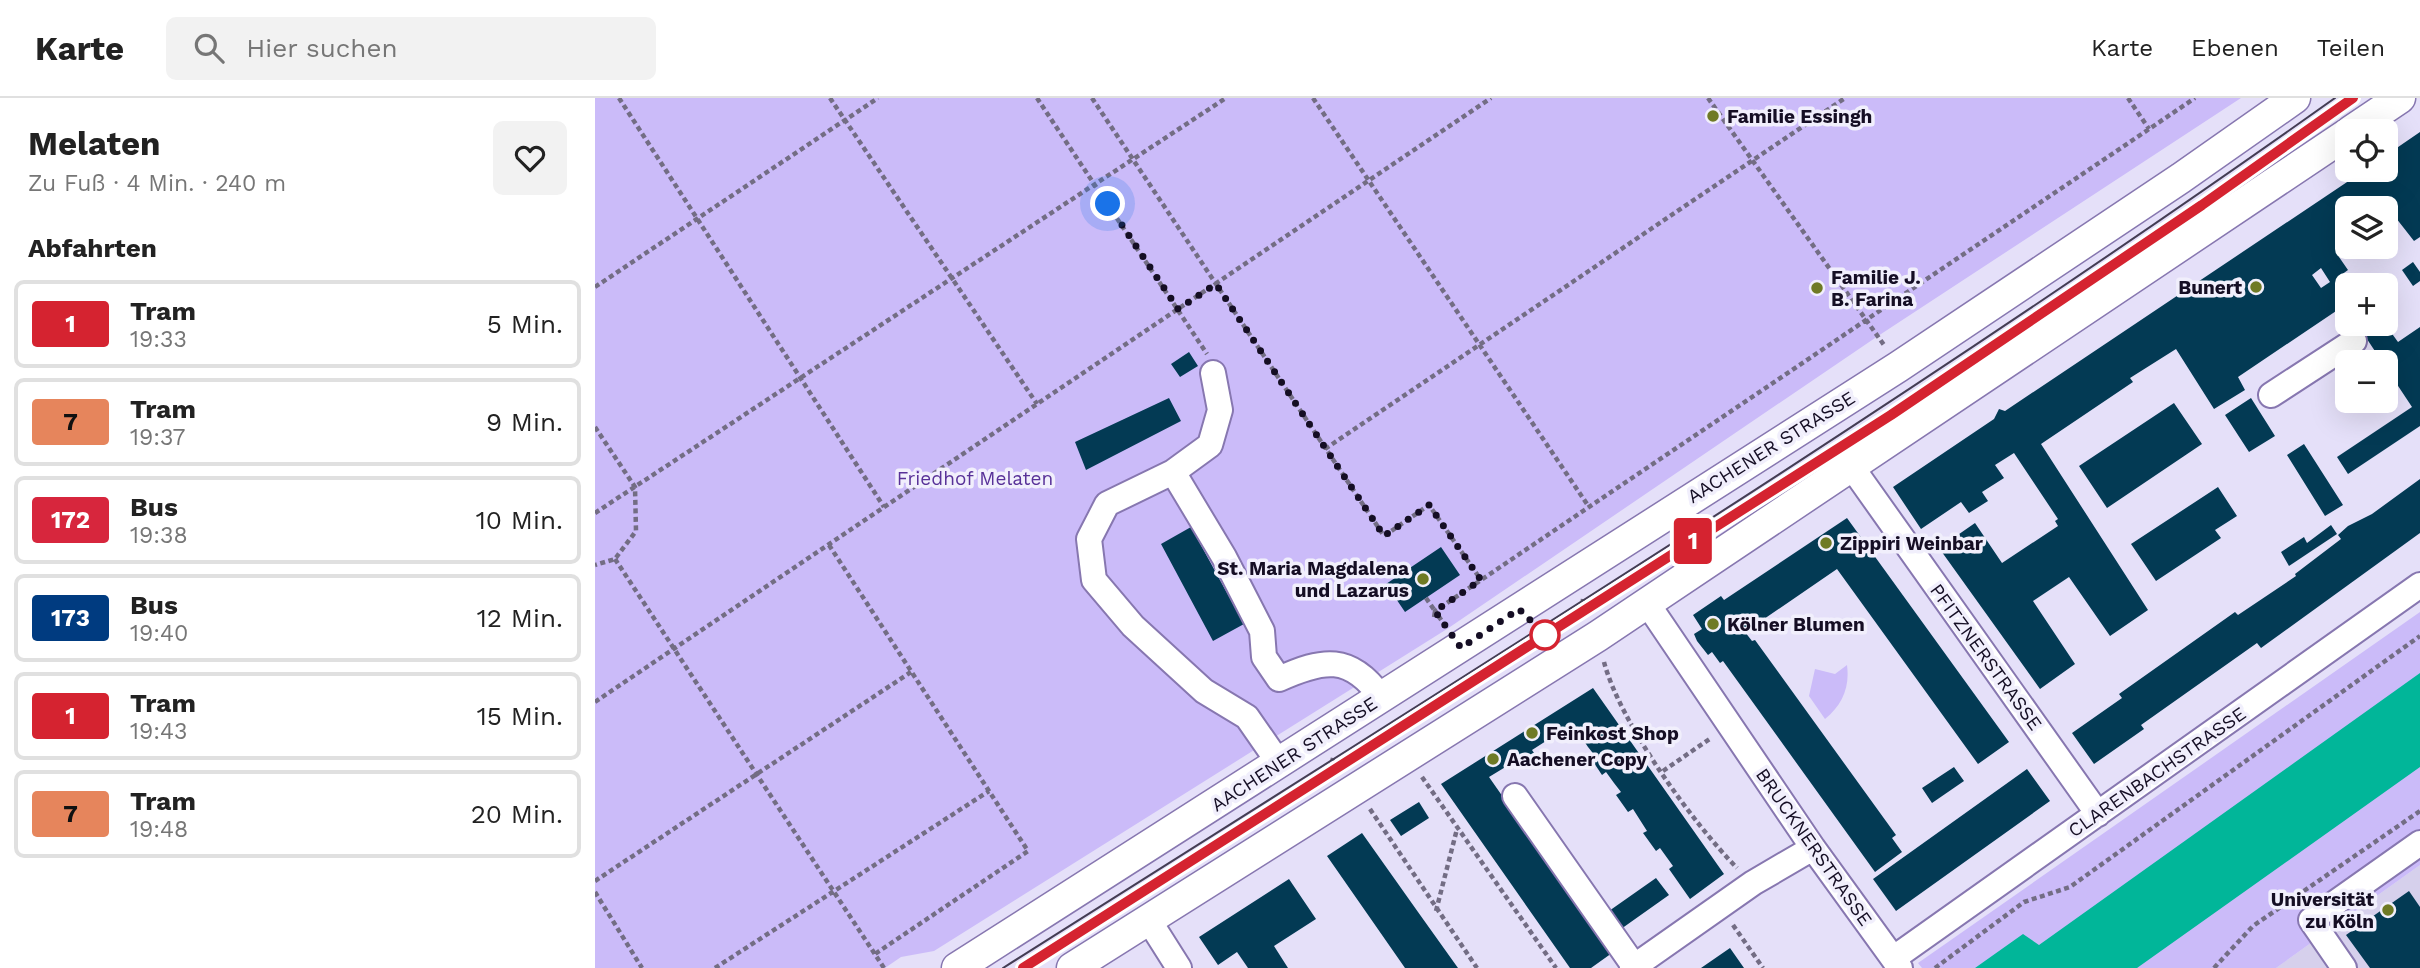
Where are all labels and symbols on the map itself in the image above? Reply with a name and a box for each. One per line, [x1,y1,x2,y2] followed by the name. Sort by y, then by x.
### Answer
[1727,105,1872,128] place label: Familie Essingh
[1705,108,1721,124] marker: Familie Essingh
[1090,186,1125,221] your location
[1831,266,1921,311] place label: Familie J. B. Farina
[2178,276,2243,299] place label: Bunert
[2248,279,2264,295] marker: Bunert
[1809,280,1825,296] marker: Familie J. B. Farina
[1683,386,1859,508] street label: AACHENER STRASSE
[897,467,1053,490] park label: Friedhof Melaten
[1670,518,1716,564] line badge: 1
[1840,532,1984,555] place label: Zippiri Weinbar
[1818,535,1834,551] marker: Zippiri Weinbar
[1217,557,1409,602] place label: St. Maria Magdalena und Lazarus
[1415,571,1431,587] marker: St. Maria Magdalena und Lazarus
[1925,579,2047,735] street label: PFITZNERSTRASSE
[1727,613,1865,636] place label: Kölner Blumen
[1705,616,1721,632] marker: Kölner Blumen
[1530,620,1560,650] unlabelled marker
[1207,692,1381,816] street label: AACHENER STRASSE
[2064,702,2250,842] street label: CLARENBACHSTRASSE
[1546,722,1679,745] place label: Feinkost Shop
[1524,725,1540,741] marker: Feinkost Shop
[1507,748,1647,771] place label: Aachener Copy
[1485,751,1501,767] marker: Aachener Copy
[1751,764,1877,930] street label: BRUCKNERSTRASSE
[2271,888,2375,933] place label: Universität zu Köln
[2380,902,2396,918] marker: Universität zu Köln

